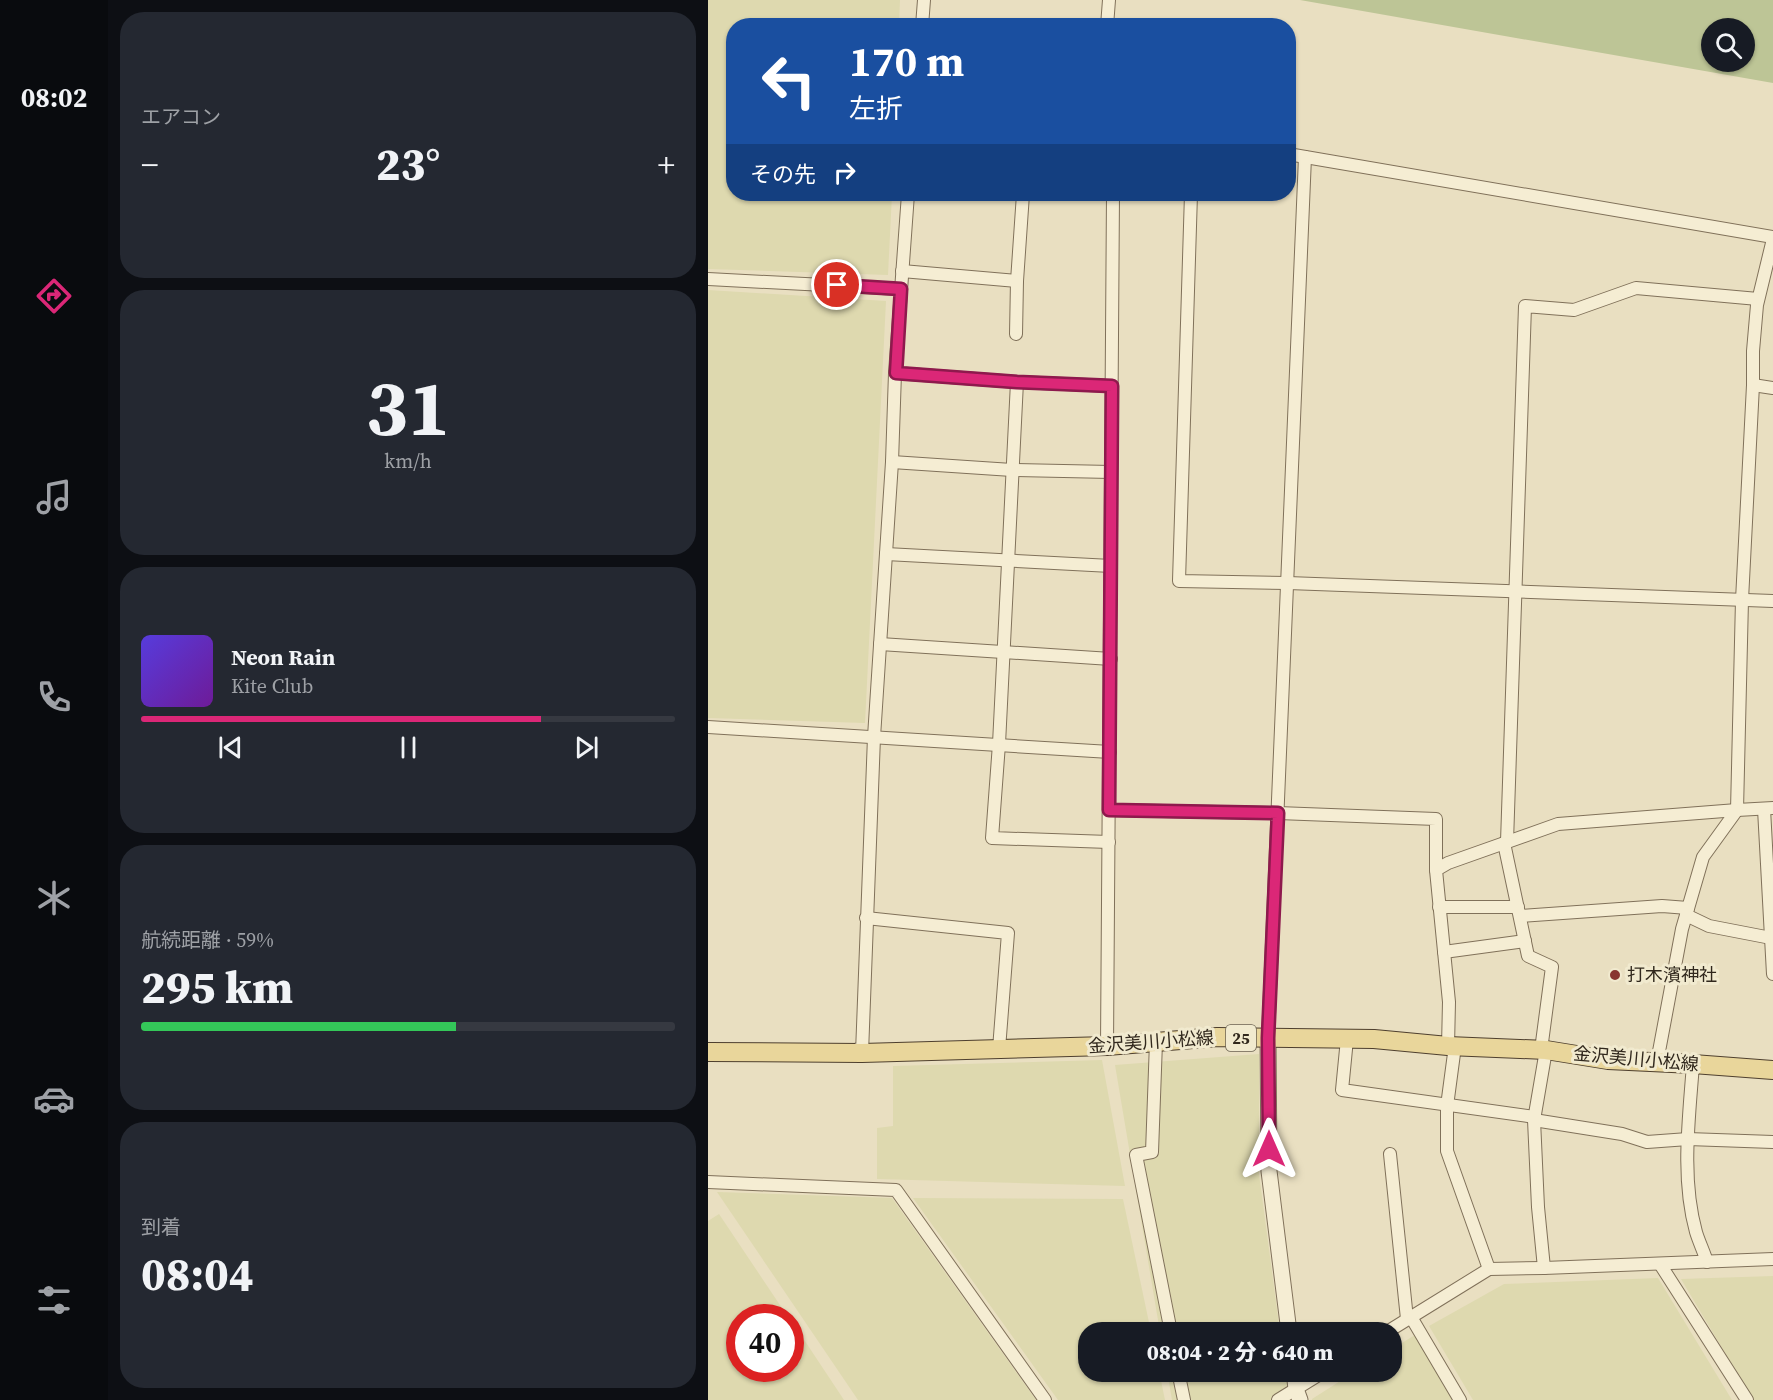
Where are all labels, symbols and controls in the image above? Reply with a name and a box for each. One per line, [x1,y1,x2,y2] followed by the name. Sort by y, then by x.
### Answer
[1701,18,1755,72] map controls
[1701,18,1755,72] button: search
[849,32,964,90] text: 170 m
[750,42,828,120] icon: left
[21,79,87,116] text: 08:02
[849,90,903,127] text: 左折
[141,103,221,131] text: エアコン
[376,133,440,195] text: 23°
[141,142,159,187] text: −
[657,142,675,187] text: +
[828,156,861,189] icon: right
[750,159,816,189] text: その先
[811,259,862,310] pin
[820,268,853,301] icon: arrive
[33,275,75,317] icon: directions
[366,354,450,461] text: 31
[384,447,432,475] text: km/h
[33,476,75,518] icon: music
[231,642,335,672] text: Neon Rain
[231,672,313,700] text: Kite Club
[33,676,75,718] icon: phone
[214,731,247,764] icon: previous
[392,731,425,764] icon: pause
[570,731,603,764] icon: next
[33,877,75,919] icon: climate
[141,926,274,954] text: 航続距離 · 59%
[141,956,293,1018] text: 295 km
[1627,962,1717,987] place label: 打木濱神社
[1608,968,1622,982] marker: 打木濱神社
[1087,1025,1215,1058] street label: 金沢美川小松線
[1226,1025,1256,1051] road number: 25
[1572,1041,1700,1076] street label: 金沢美川小松線
[33,1078,75,1120] icon: car
[1237,1117,1301,1181] position arrow
[141,1213,181,1241] text: 到着
[141,1243,254,1305] text: 08:04
[33,1279,75,1321] icon: filters
[726,1304,804,1382] speed limit sign: 40
[1147,1337,1333,1367] text: 08:04 · 2 分 · 640 m

